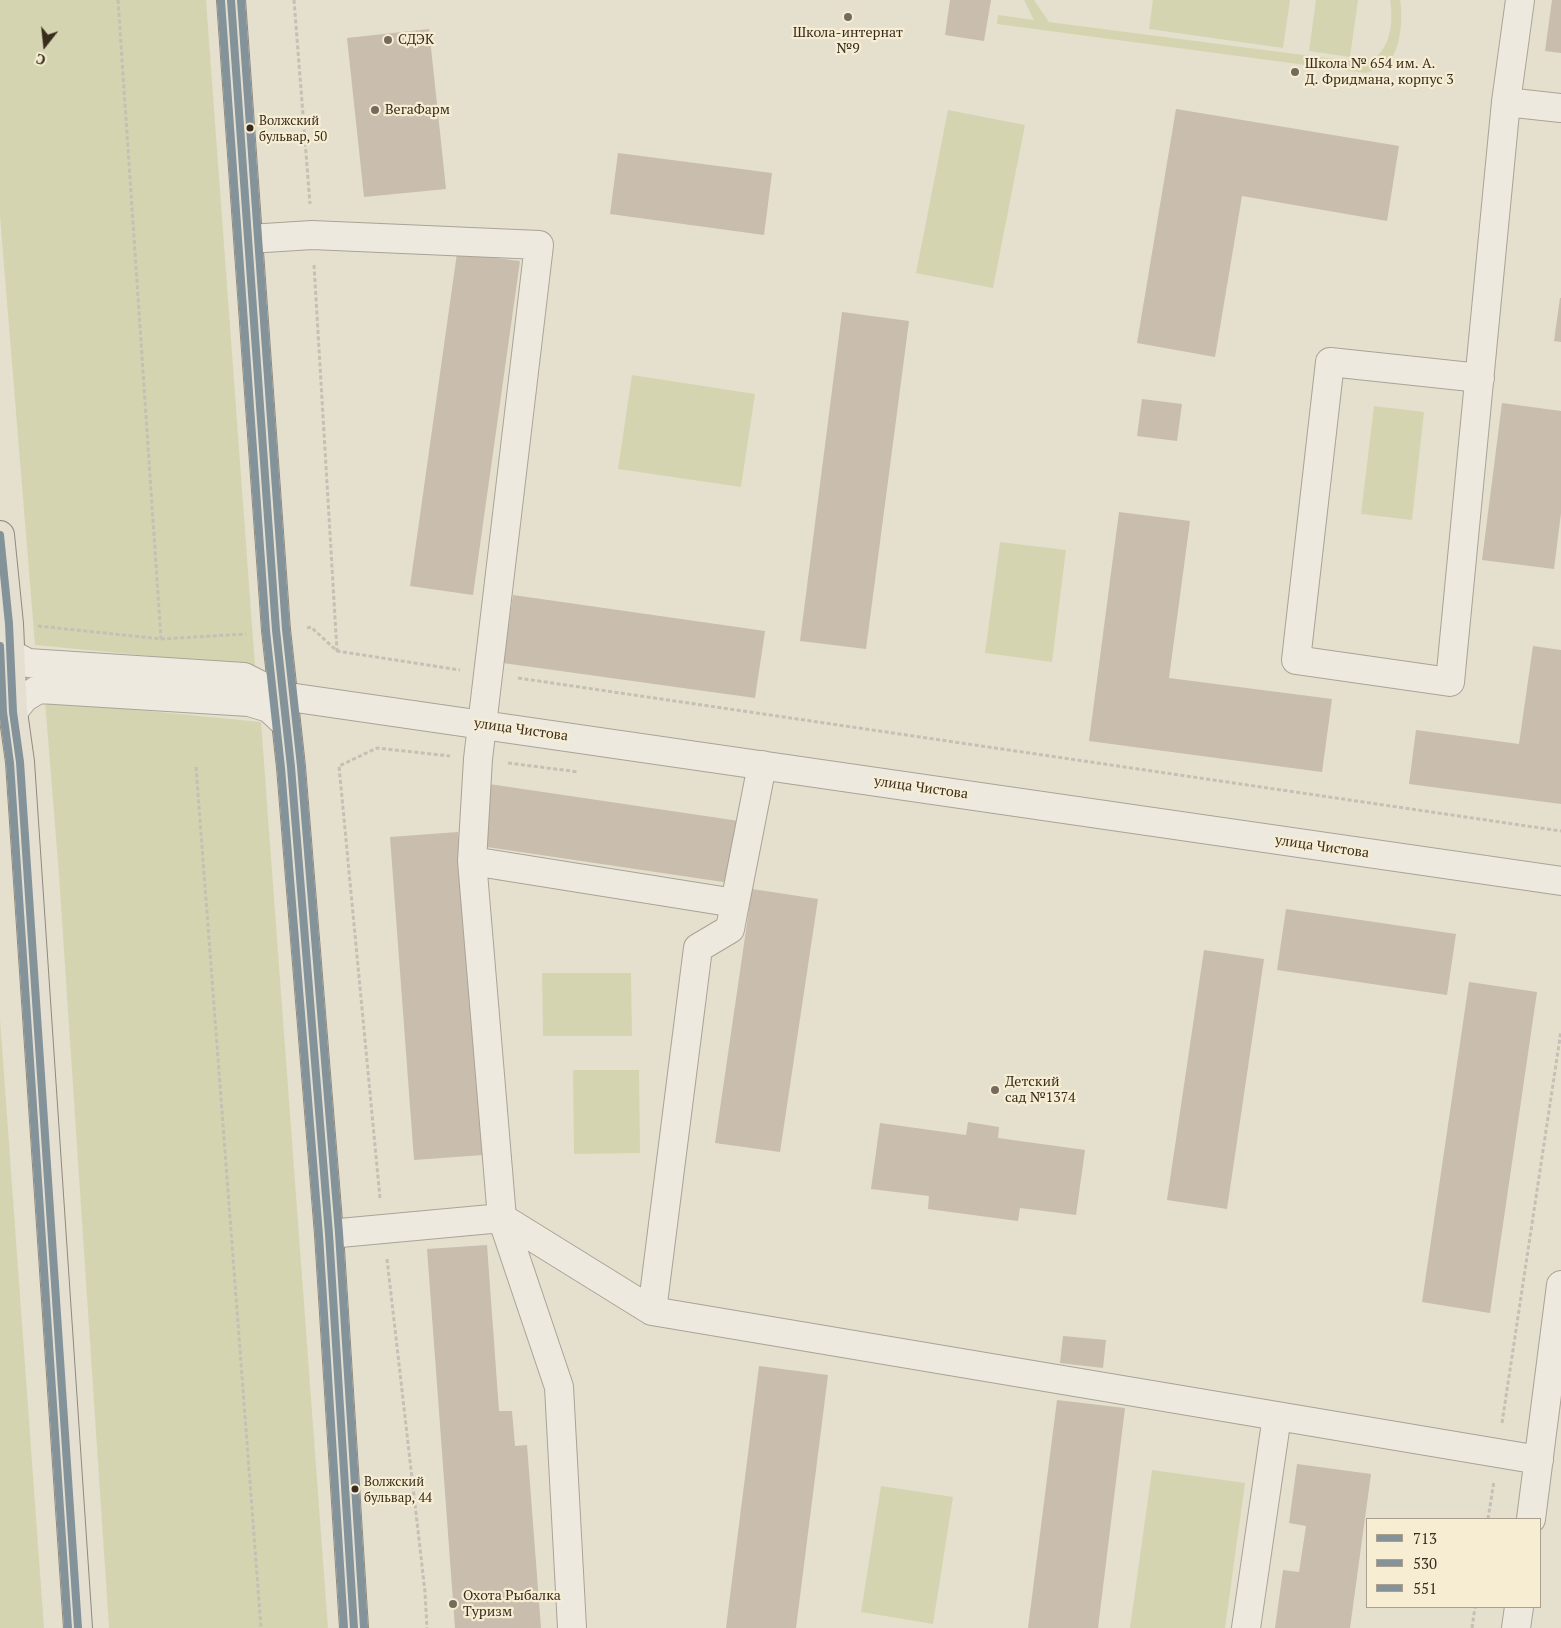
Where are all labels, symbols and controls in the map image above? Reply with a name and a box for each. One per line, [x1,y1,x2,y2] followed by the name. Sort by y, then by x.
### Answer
[842,11,854,23] marker: Школа-интернат №9
[20,20,70,70] north arrow
[793,25,903,58] place label: Школа-интернат №9
[398,32,434,48] place label: СДЭК
[382,34,394,46] marker: СДЭК
[34,50,48,70] text: С
[1305,56,1454,88] place label: Школа № 654 им. А. Д. Фридмана, корпус 3
[1289,66,1301,78] marker: Школа № 654 им. А. Д. Фридмана, корпус 3
[385,102,450,118] place label: ВегаФарм
[369,104,381,116] marker: ВегаФарм
[259,113,327,144] place label: Волжский бульвар, 50
[245,123,255,133] marker: Волжский бульвар, 50
[473,715,569,745] street label: улица Чистова
[873,773,969,803] street label: улица Чистова
[1274,832,1370,862] street label: улица Чистова
[1005,1074,1076,1106] place label: Детский сад №1374
[989,1084,1001,1096] marker: Детский сад №1374
[364,1474,432,1505] place label: Волжский бульвар, 44
[350,1484,360,1494] marker: Волжский бульвар, 44
[1366,1518,1541,1608] legend
[1413,1528,1437,1548] text: 713
[1413,1553,1437,1573] text: 530
[1413,1578,1437,1598] text: 551
[463,1588,561,1620] place label: Охота Рыбалка Туризм
[447,1598,459,1610] marker: Охота Рыбалка Туризм

